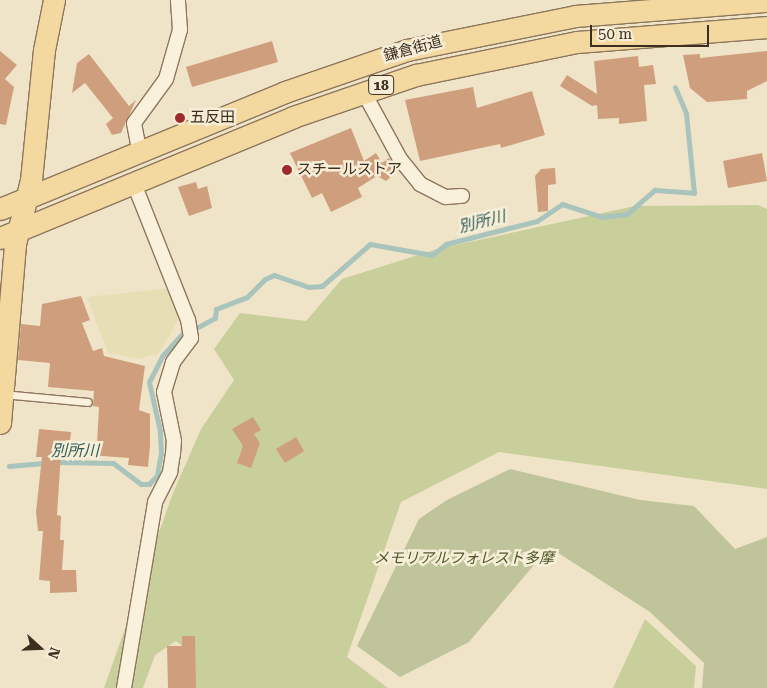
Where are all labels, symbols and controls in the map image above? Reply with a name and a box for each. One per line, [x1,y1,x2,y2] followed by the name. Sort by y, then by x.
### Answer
[592,15,711,47] scale bar
[598,25,632,43] text: 50 m
[382,33,444,65] street label: 鎌倉街道
[367,74,395,96] road number: 18
[190,109,235,127] place label: 五反田
[174,112,186,124] marker: 五反田
[297,161,402,179] place label: スチールストア
[281,164,293,176] marker: スチールストア
[456,207,508,237] water label: 別所川
[51,441,99,461] water label: 別所川
[374,550,554,568] park label: メモリアルフォレスト多摩
[15,623,65,673] north arrow
[45,645,63,661] text: N

